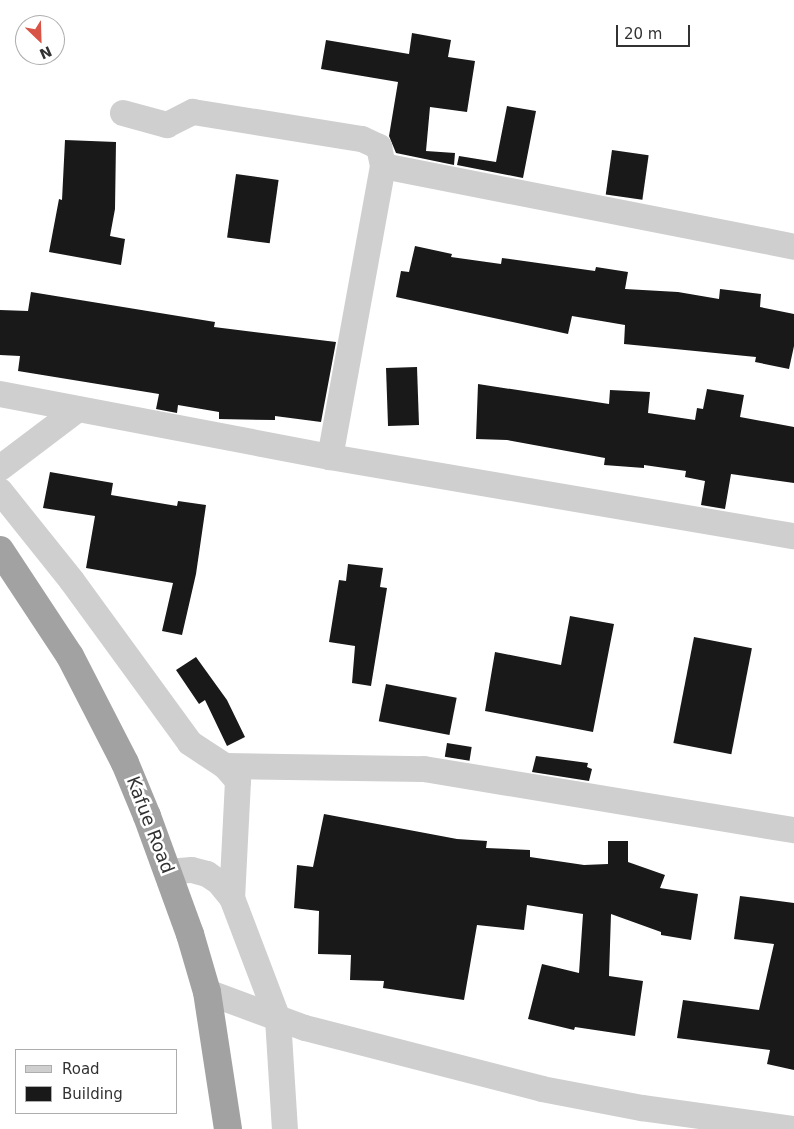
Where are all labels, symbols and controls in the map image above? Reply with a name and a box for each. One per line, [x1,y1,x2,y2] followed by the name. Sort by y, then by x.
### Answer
[15,15,65,65] north arrow
[619,15,693,47] scale bar
[624,25,662,43] text: 20 m
[37,43,54,62] text: N
[122,773,178,877] street label: Kafue Road
[15,1049,178,1114] legend
[62,1060,100,1078] text: Road
[62,1085,123,1103] text: Building

